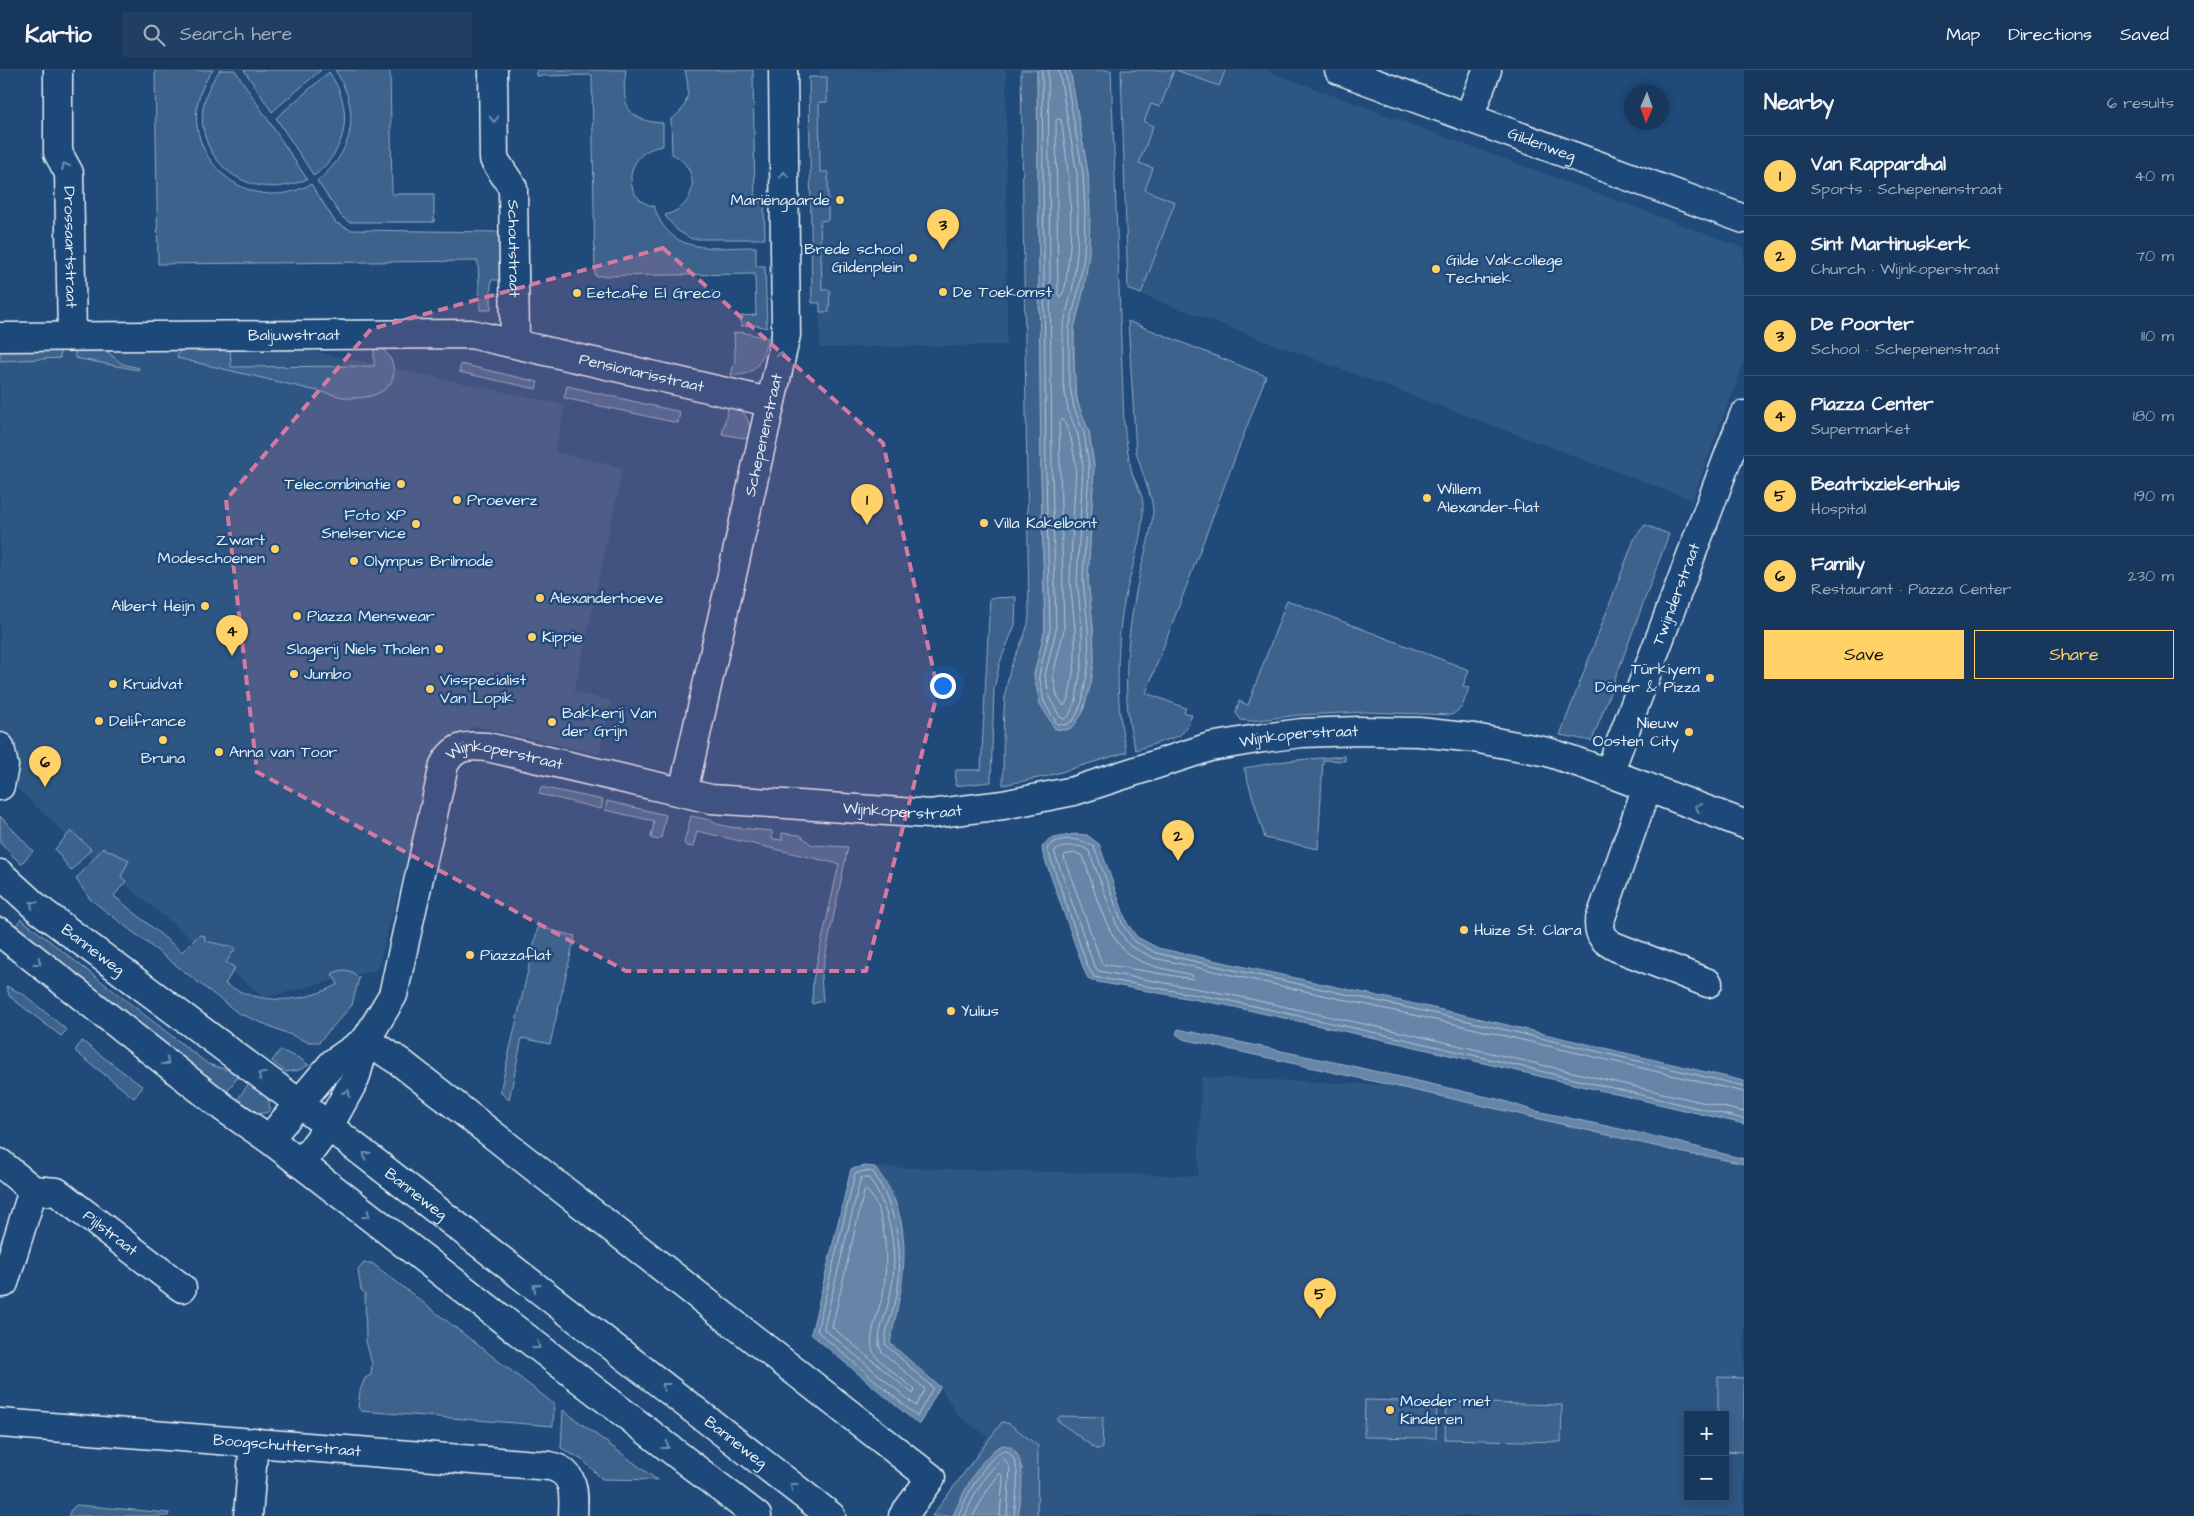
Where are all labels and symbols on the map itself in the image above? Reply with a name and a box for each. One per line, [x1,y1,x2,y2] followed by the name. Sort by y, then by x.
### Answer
[1624,85,1669,130] north arrow
[488,115,499,123] one-way arrow
[1505,122,1579,168] street label: Gildenweg
[61,162,71,171] one-way arrow
[779,171,789,178] one-way arrow
[58,186,82,309] street label: Drossaartstraat
[731,189,830,212] place label: Mariëngaarde
[834,194,846,206] marker: Mariëngaarde
[502,199,525,298] street label: Schoutstraat
[927,209,959,250] pin: 3
[804,238,903,278] place label: Brede school Gildenplein
[1446,249,1563,289] place label: Gilde Vakcollege Techniek
[907,252,919,264] marker: Brede school Gildenplein
[1430,263,1442,275] marker: Gilde Vakcollege Techniek
[953,281,1052,303] place label: De Toekomst
[587,282,721,304] place label: Eetcafe El Greco
[937,286,949,298] marker: De Toekomst
[571,287,583,299] marker: Eetcafe El Greco
[248,324,341,346] street label: Baljuwstraat
[577,348,707,398] street label: Pensionarisstraat
[775,350,786,359] one-way arrow
[739,371,788,498] street label: Schepenenstraat
[285,473,391,495] place label: Telecombinatie
[395,478,407,490] marker: Telecombinatie
[1437,478,1540,518] place label: Willem Alexander-flat
[851,484,883,525] pin: 1
[467,489,537,511] place label: Proeverz
[1421,492,1433,504] marker: Willem Alexander-flat
[451,494,463,506] marker: Proeverz
[322,504,406,544] place label: Foto XP Snelservice
[994,512,1098,534] place label: Villa Kakelbont
[978,517,990,529] marker: Villa Kakelbont
[410,518,422,530] marker: Foto XP Snelservice
[158,529,266,569] place label: Zwart Modeschoenen
[1647,539,1706,649] street label: Twijnderstraat
[269,543,281,555] marker: Zwart Modeschoenen
[364,550,494,573] place label: Olympus Brilmode
[348,555,360,567] marker: Olympus Brilmode
[550,587,664,609] place label: Alexanderhoeve
[534,592,546,604] marker: Alexanderhoeve
[111,595,195,617] place label: Albert Heijn
[199,600,211,612] marker: Albert Heijn
[307,605,435,627] place label: Piazza Menswear
[291,610,303,622] marker: Piazza Menswear
[216,615,248,656] pin: 4
[542,626,583,648] place label: Kippie
[526,631,538,643] marker: Kippie
[287,638,429,661] place label: Slagerij Niels Tholen
[433,643,445,655] marker: Slagerij Niels Tholen
[1595,658,1701,698] place label: Türkiyem Döner & Pizza
[304,663,351,685] place label: Jumbo
[288,668,300,680] marker: Jumbo
[440,669,527,709] place label: Visspecialist Van Lopik
[1704,672,1716,684] marker: Türkiyem Döner & Pizza
[123,673,184,695] place label: Kruidvat
[930,673,956,699] your location
[107,678,119,690] marker: Kruidvat
[424,683,436,695] marker: Visspecialist Van Lopik
[562,702,657,742] place label: Bakkerij Van der Grijn
[109,710,187,732] place label: Delifrance
[1593,712,1679,753] place label: Nieuw Oosten City
[93,715,105,727] marker: Delifrance
[546,716,558,728] marker: Bakkerij Van der Grijn
[1237,720,1359,753] street label: Wijnkoperstraat
[1683,726,1695,738] marker: Nieuw Oosten City
[157,734,169,746] marker: Bruna
[441,735,566,775] street label: Wijnkoperstraat
[229,741,338,763] place label: Anna van Toor
[29,746,61,787] pin: 6
[213,746,225,758] marker: Anna van Toor
[141,747,185,769] place label: Bruna
[842,797,964,825] street label: Wijnkoperstraat
[1695,803,1703,813] one-way arrow
[1162,820,1194,861] pin: 2
[30,902,39,910] one-way arrow
[57,919,129,981] street label: Banneweg
[1474,919,1582,941] place label: Huize St. Clara
[1458,924,1470,936] marker: Huize St. Clara
[480,944,552,966] place label: Piazzaflat
[464,949,476,961] marker: Piazzaflat
[32,956,42,965] one-way arrow
[961,1000,999,1022] place label: Yulius
[945,1005,957,1017] marker: Yulius
[160,1057,169,1065] one-way arrow
[257,1072,267,1081] one-way arrow
[340,1090,350,1099] one-way arrow
[362,1152,372,1161] one-way arrow
[380,1163,452,1226] street label: Banneweg
[78,1205,143,1262] street label: Pijlstraat
[361,1209,370,1217] one-way arrow
[1304,1278,1336,1319] pin: 5
[533,1284,542,1292] one-way arrow
[531,1341,540,1349] one-way arrow
[661,1383,670,1392] one-way arrow
[1400,1390,1491,1430] place label: Moeder met Kinderen
[1384,1404,1396,1416] marker: Moeder met Kinderen
[700,1411,772,1474] street label: Banneweg
[212,1429,362,1462] street label: Boogschutterstraat
[660,1440,669,1448] one-way arrow
[789,1483,799,1492] one-way arrow

